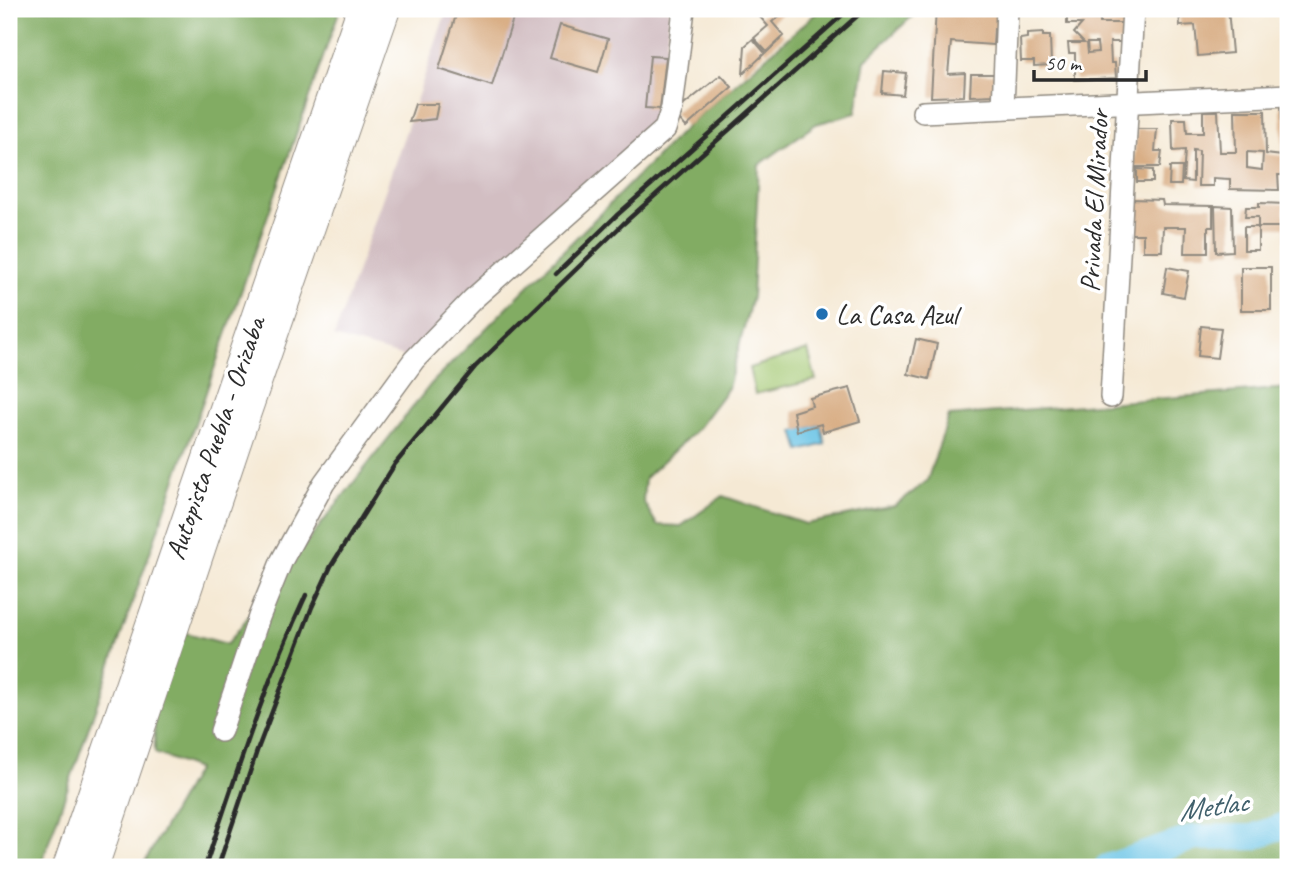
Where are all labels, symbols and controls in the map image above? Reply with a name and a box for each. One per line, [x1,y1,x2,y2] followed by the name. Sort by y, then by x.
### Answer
[1034,38,1146,82] scale bar
[1045,50,1083,76] text: 50 m
[1072,106,1116,293] street label: Privada El Mirador
[836,297,963,332] place label: La Casa Azul
[814,306,830,322] marker: La Casa Azul
[157,310,274,564] street label: Autopista Puebla - Orizaba
[1176,782,1253,830] water label: Metlac

